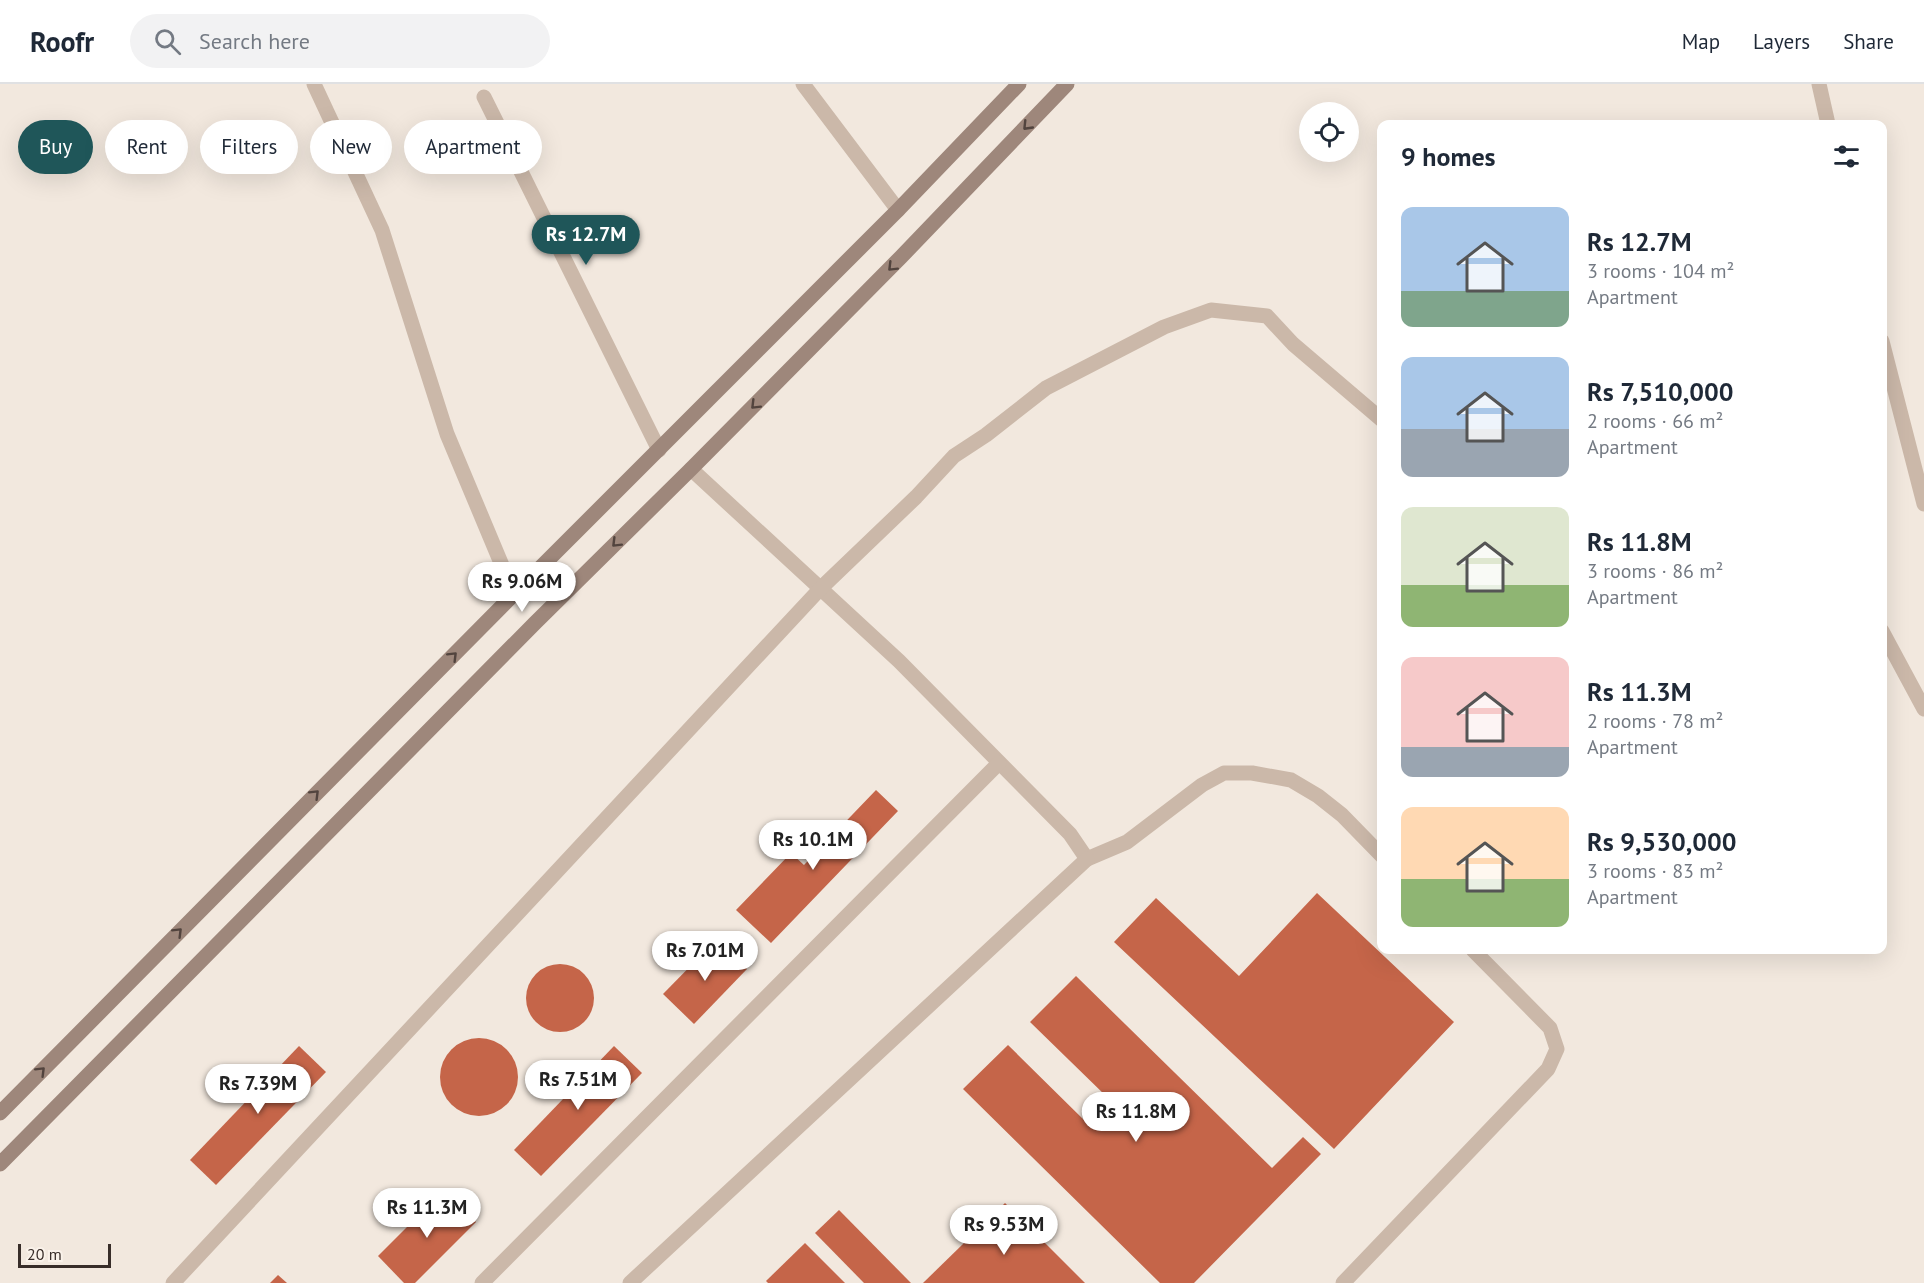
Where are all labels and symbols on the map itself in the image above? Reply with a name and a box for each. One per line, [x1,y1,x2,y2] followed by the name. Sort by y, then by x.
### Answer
[1023,120,1034,130] one-way arrow
[524,215,648,266] pin: Rs 12.7M
[888,260,899,271] one-way arrow
[751,398,762,409] one-way arrow
[613,536,623,547] one-way arrow
[460,562,584,613] pin: Rs 9.06M
[445,652,456,663] one-way arrow
[308,790,319,801] one-way arrow
[751,820,875,871] pin: Rs 10.1M
[171,929,182,940] one-way arrow
[643,931,767,982] pin: Rs 7.01M
[516,1060,640,1111] pin: Rs 7.51M
[196,1064,320,1115] pin: Rs 7.39M
[34,1068,45,1079] one-way arrow
[1074,1092,1198,1143] pin: Rs 11.8M
[365,1188,489,1239] pin: Rs 11.3M
[942,1205,1066,1256] pin: Rs 9.53M
[18,1241,111,1268] scale bar

